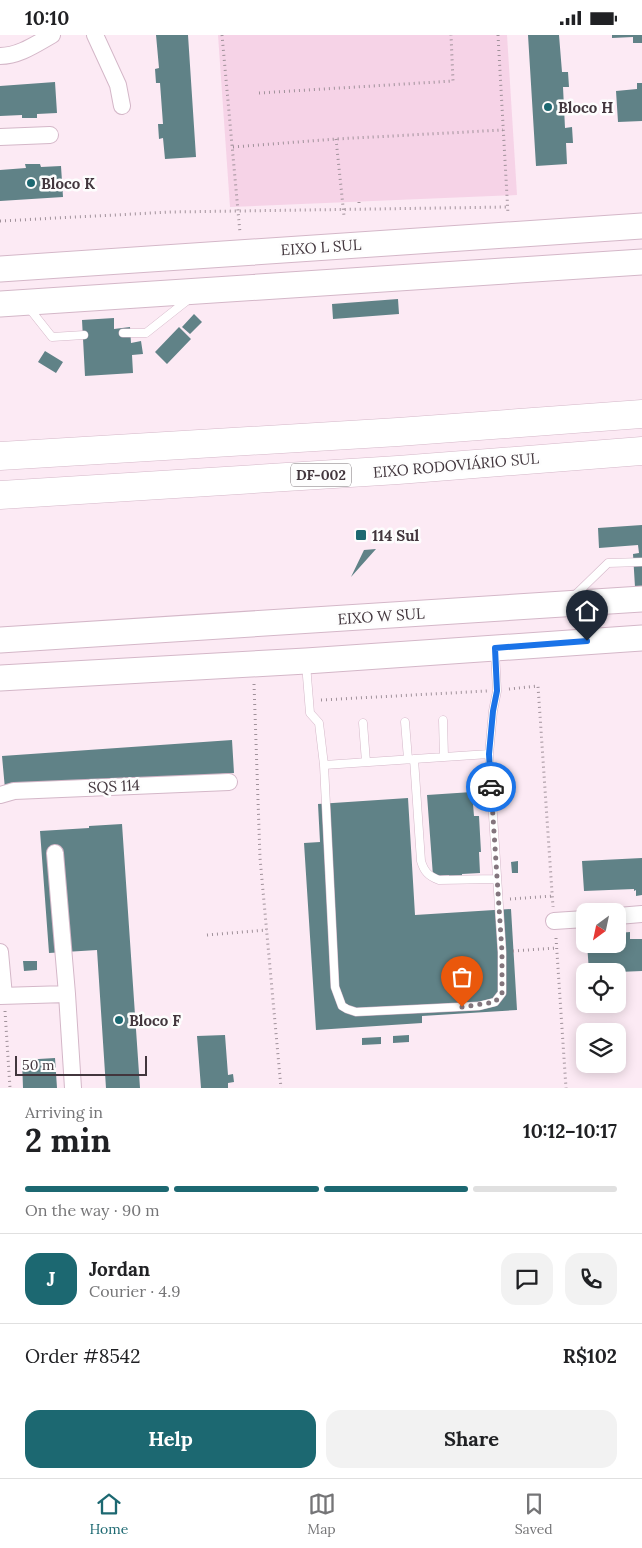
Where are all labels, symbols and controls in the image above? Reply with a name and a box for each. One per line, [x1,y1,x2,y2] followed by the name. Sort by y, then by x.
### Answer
[25,6,69,30] text: 10:10
[558,98,613,117] place label: Bloco H
[542,101,554,113] marker: Bloco H
[41,174,95,193] place label: Bloco K
[25,177,37,189] marker: Bloco K
[280,235,362,259] street label: EIXO L SUL
[372,448,540,482] street label: EIXO RODOVIÁRIO SUL
[291,463,351,487] road number: DF-002
[372,526,419,545] place label: 114 Sul
[354,528,368,542] marker: 114 Sul
[566,590,608,641] pin
[573,597,601,625] icon: home
[337,603,425,629] street label: EIXO W SUL
[466,762,516,812] courier
[477,773,505,801] icon: car
[88,775,140,797] street label: SQS 114
[576,903,626,953] north arrow
[576,903,626,1073] map controls
[441,956,483,1007] pin
[448,963,476,991] icon: bag
[576,963,626,1013] button: locate
[129,1011,181,1030] place label: Bloco F
[113,1014,125,1026] marker: Bloco F
[576,1023,626,1073] button: layers
[15,1053,148,1076] scale bar
[22,1056,55,1074] text: 50 m
[25,1102,103,1122] text: Arriving in
[523,1119,617,1143] text: 10:12–10:17
[25,1120,111,1161] text: 2 min
[25,1200,160,1220] text: On the way · 90 m
[501,1253,553,1305] button: chat
[565,1253,617,1305] button: phone
[89,1257,150,1281] text: Jordan
[47,1267,55,1291] text: J
[89,1281,180,1301] text: Courier · 4.9
[25,1344,140,1368] text: Order #8542
[563,1344,617,1368] text: R$102
[25,1410,316,1468] button: Help
[326,1410,617,1468] button: Share
[89,1490,128,1538] tab: Home
[307,1490,336,1538] tab: Map
[515,1490,553,1538] tab: Saved

